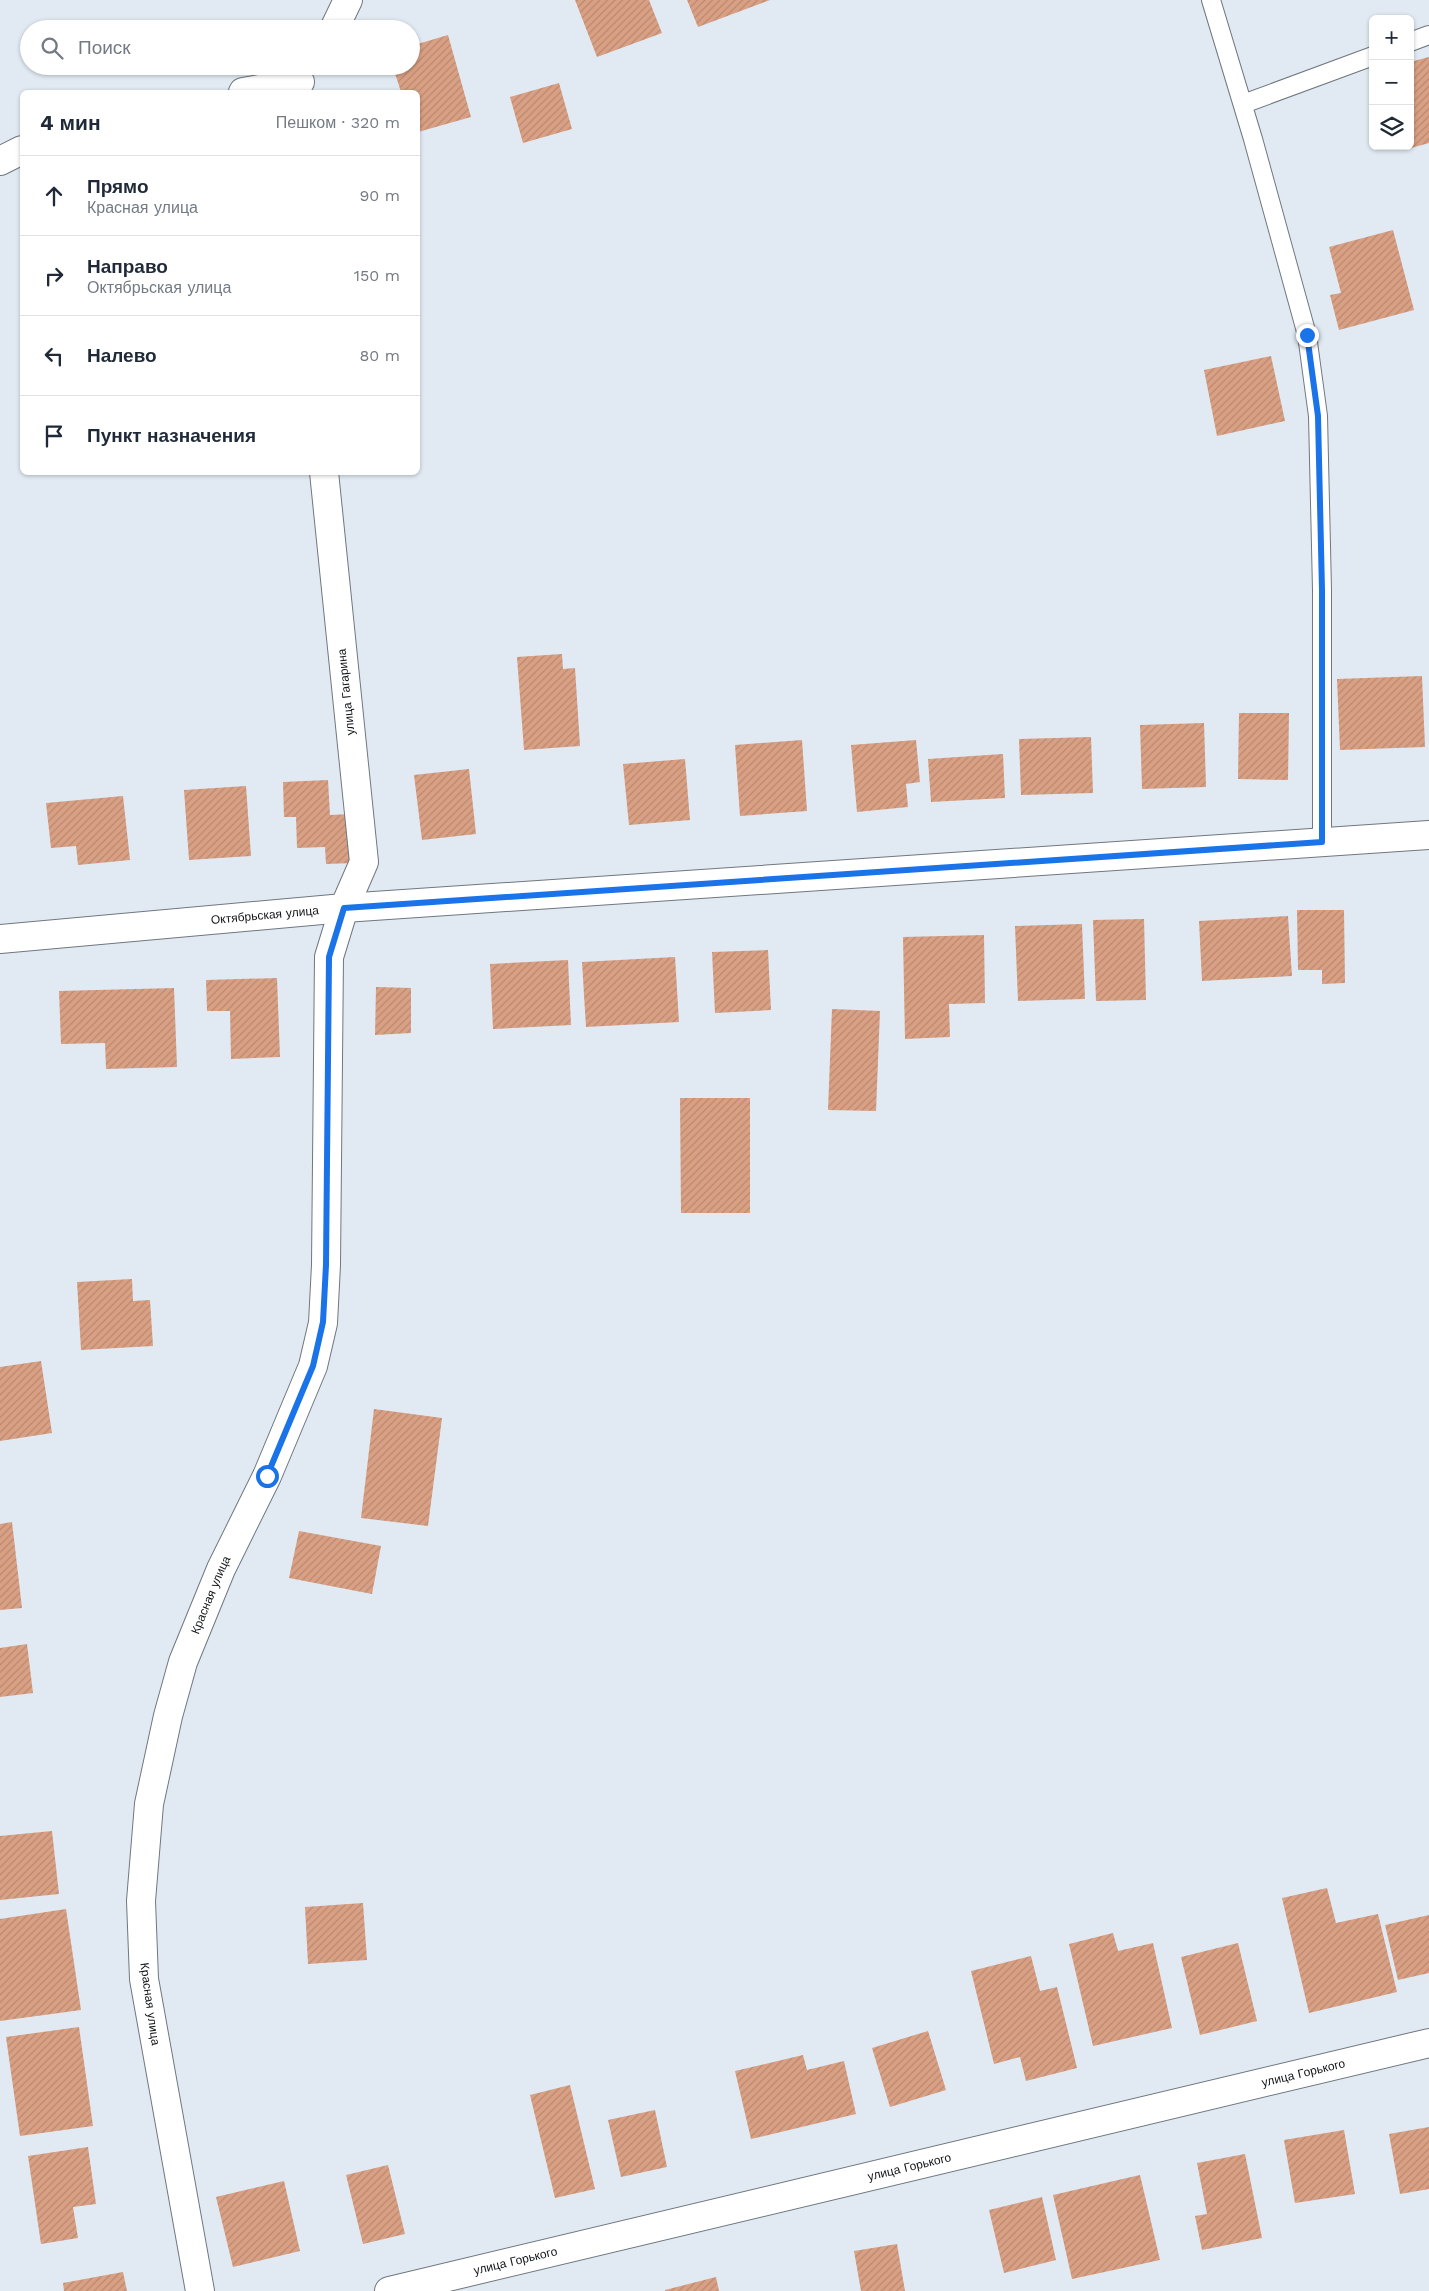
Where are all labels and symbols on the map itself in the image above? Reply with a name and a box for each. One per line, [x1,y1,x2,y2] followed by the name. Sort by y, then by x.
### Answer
[1296,324,1319,347] route end
[334,648,358,736] street label: улица Гагарина
[210,903,320,927] street label: Октябрьская улица
[256,1465,279,1488] route start
[188,1553,234,1636] street label: Красная улица
[137,1962,163,2046] street label: Красная улица
[1260,2056,1347,2090] street label: улица Горького
[866,2150,953,2184] street label: улица Горького
[472,2244,559,2278] street label: улица Горького

